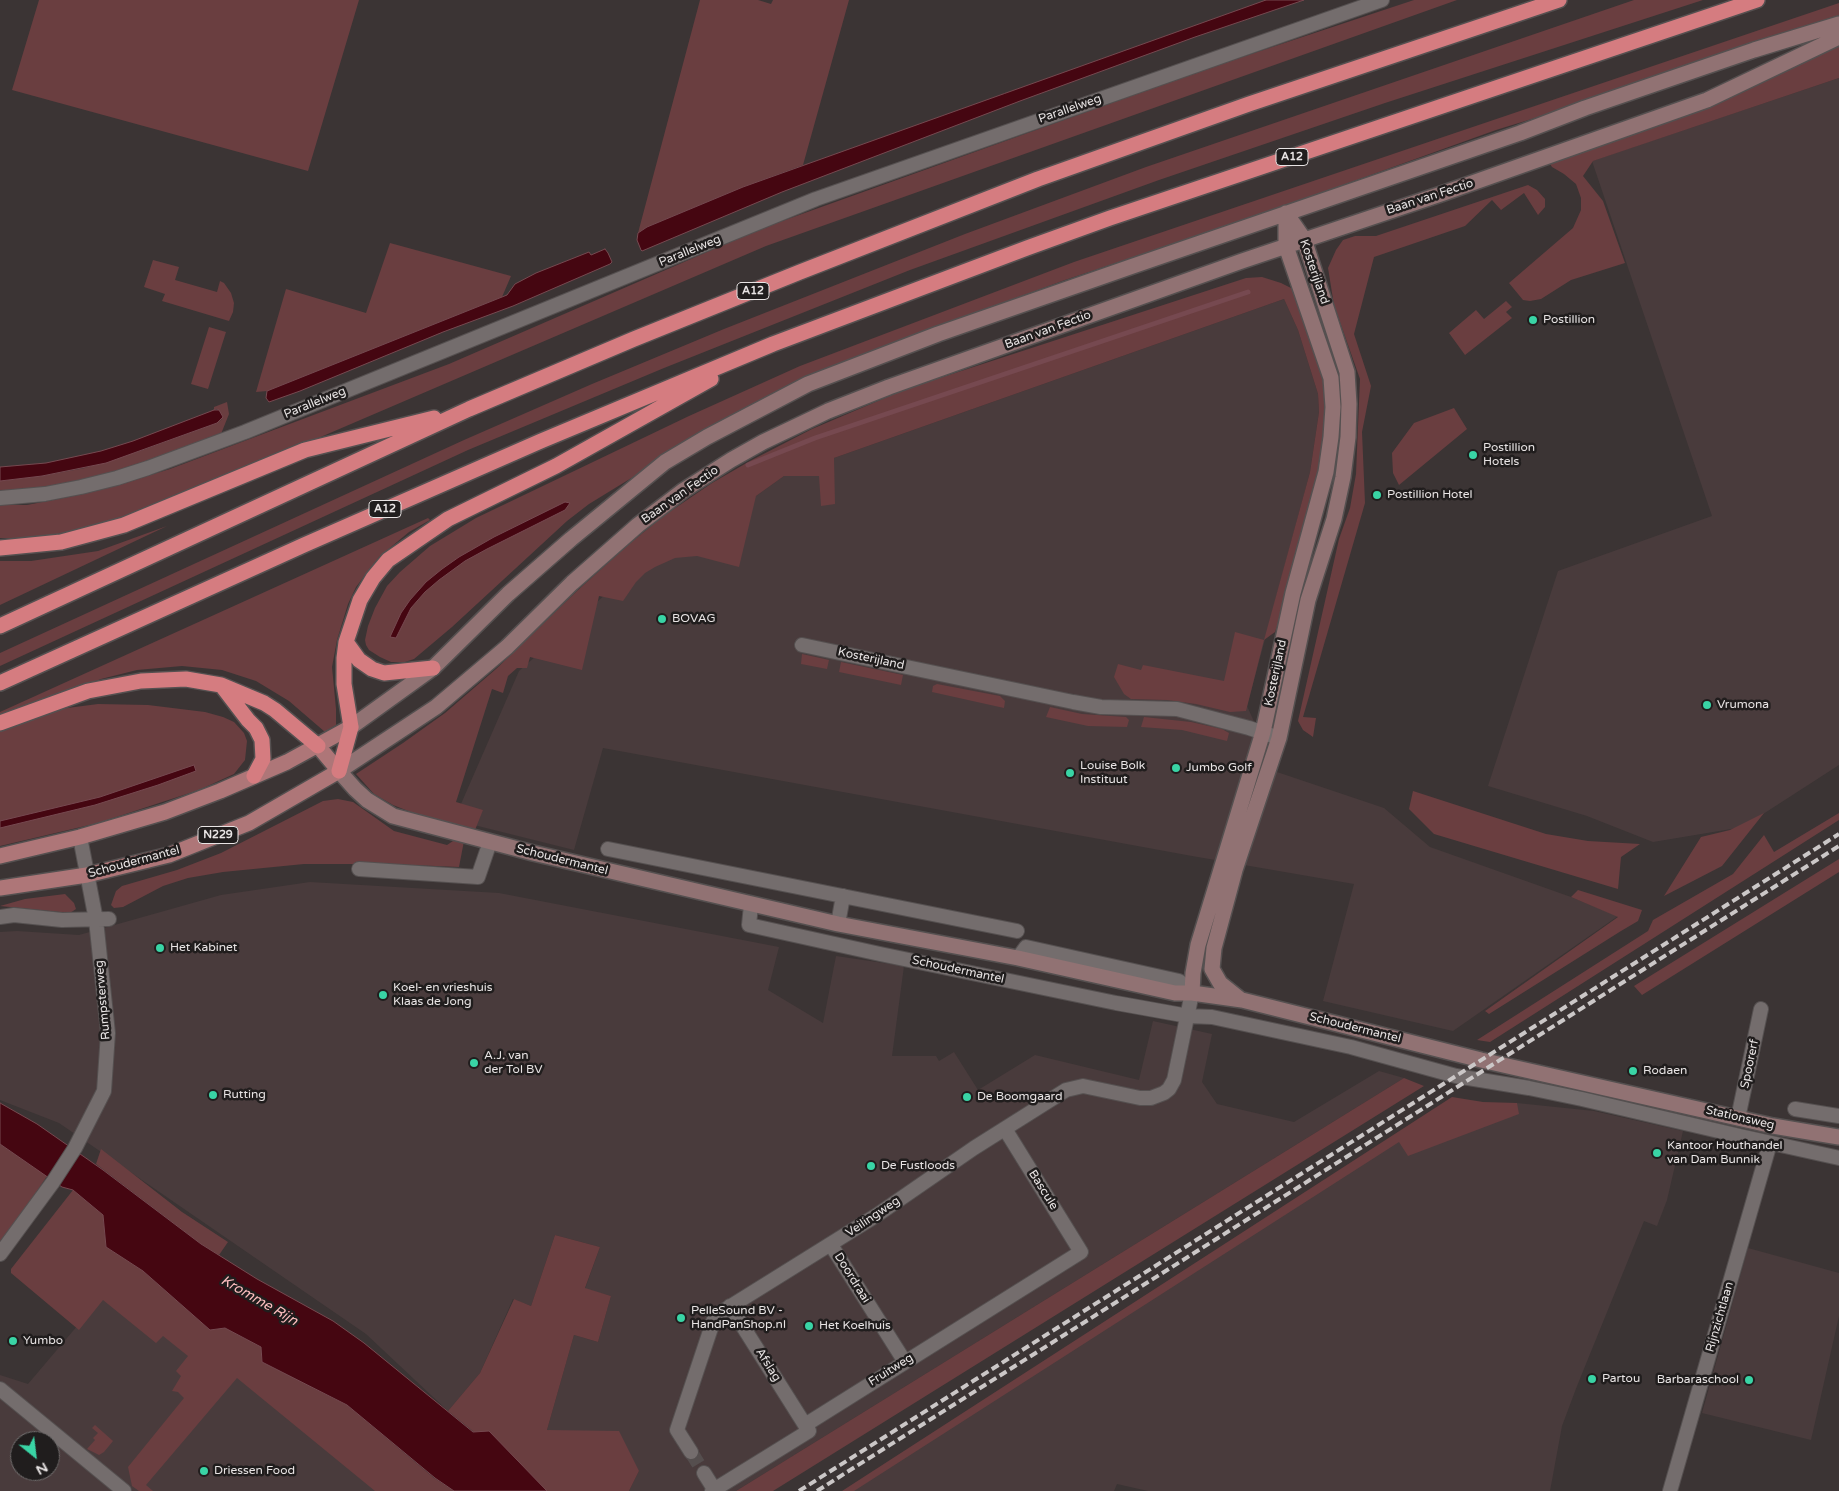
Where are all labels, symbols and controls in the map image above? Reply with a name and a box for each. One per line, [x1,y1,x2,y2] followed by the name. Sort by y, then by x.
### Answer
[1037,92,1103,126] street label: Parallelweg
[1276,148,1308,166] road number: A12
[1385,176,1475,218] street label: Baan van Fectio
[657,232,723,270] street label: Parallelweg
[1296,238,1332,306] street label: Kosterijland
[737,282,769,300] road number: A12
[1003,308,1093,352] street label: Baan van Fectio
[1543,313,1595,327] place label: Postillion
[1527,314,1539,326] marker: Postillion
[282,384,348,422] street label: Parallelweg
[1483,441,1535,469] place label: Postillion Hotels
[1467,449,1479,461] marker: Postillion Hotels
[639,463,721,527] street label: Baan van Fectio
[1387,488,1473,502] place label: Postillion Hotel
[1371,489,1383,501] marker: Postillion Hotel
[369,500,401,518] road number: A12
[672,612,716,626] place label: BOVAG
[656,613,668,625] marker: BOVAG
[1262,638,1290,708] street label: Kosterijland
[836,645,906,673] street label: Kosterijland
[1717,698,1769,712] place label: Vrumona
[1701,699,1713,711] marker: Vrumona
[1080,759,1145,787] place label: Louise Bolk Instituut
[1186,761,1252,775] place label: Jumbo Golf
[1170,762,1182,774] marker: Jumbo Golf
[1064,767,1076,779] marker: Louise Bolk Instituut
[198,826,238,844] road number: N229
[515,842,609,878] street label: Schoudermantel
[87,843,181,881] street label: Schoudermantel
[170,941,237,955] place label: Het Kabinet
[154,942,166,954] marker: Het Kabinet
[911,953,1005,987] street label: Schoudermantel
[92,960,114,1040] street label: Rumpsterweg
[393,981,492,1009] place label: Koel- en vrieshuis Klaas de Jong
[377,989,389,1001] marker: Koel- en vrieshuis Klaas de Jong
[1308,1010,1402,1046] street label: Schoudermantel
[1738,1038,1762,1090] street label: Spoorerf
[484,1049,543,1077] place label: A.J. van der Tol BV
[468,1057,480,1069] marker: A.J. van der Tol BV
[1643,1064,1687,1078] place label: Rodaen
[1627,1065,1639,1077] marker: Rodaen
[223,1088,266,1102] place label: Rutting
[207,1089,219,1101] marker: Rutting
[977,1090,1063,1104] place label: De Boomgaard
[961,1091,973,1103] marker: De Boomgaard
[1704,1103,1776,1133] street label: Stationsweg
[1667,1139,1783,1167] place label: Kantoor Houthandel van Dam Bunnik
[1651,1147,1663,1159] marker: Kantoor Houthandel van Dam Bunnik
[881,1159,955,1173] place label: De Fustloods
[865,1160,877,1172] marker: De Fustloods
[1025,1167,1061,1213] street label: Bascule
[843,1194,903,1240] street label: Veilingweg
[831,1250,873,1306] street label: Doordraai
[218,1272,300,1330] water label: Kromme Rijn
[1703,1280,1737,1354] street label: Rijnzichtlaan
[691,1304,786,1332] place label: PelleSound BV - HandPanShop.nl
[675,1312,687,1324] marker: PelleSound BV - HandPanShop.nl
[819,1319,891,1333] place label: Het Koelhuis
[803,1320,815,1332] marker: Het Koelhuis
[23,1334,63,1348] place label: Yumbo
[7,1335,19,1347] marker: Yumbo
[752,1346,784,1384] street label: Afslag
[866,1351,916,1389] street label: Fruitweg
[1602,1372,1640,1386] place label: Partou
[1586,1373,1598,1385] marker: Partou
[1657,1373,1739,1387] place label: Barbaraschool
[1743,1374,1755,1386] marker: Barbaraschool
[10,1431,60,1481] north arrow
[33,1459,51,1479] text: N
[214,1464,295,1478] place label: Driessen Food
[198,1465,210,1477] marker: Driessen Food

